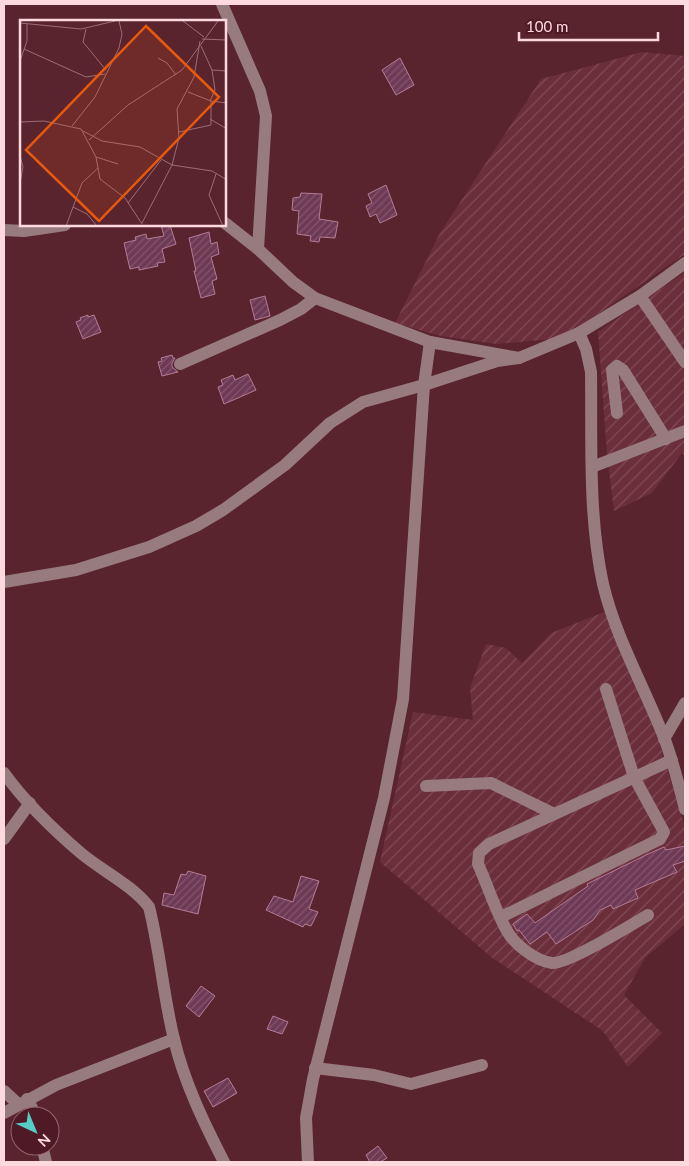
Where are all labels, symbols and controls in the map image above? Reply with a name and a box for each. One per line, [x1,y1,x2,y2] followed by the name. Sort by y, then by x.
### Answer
[519,10,658,42] scale bar
[526,17,568,35] text: 100 m
[20,20,226,226] inset map
[10,1106,60,1156] north arrow
[35,1131,54,1151] text: N

